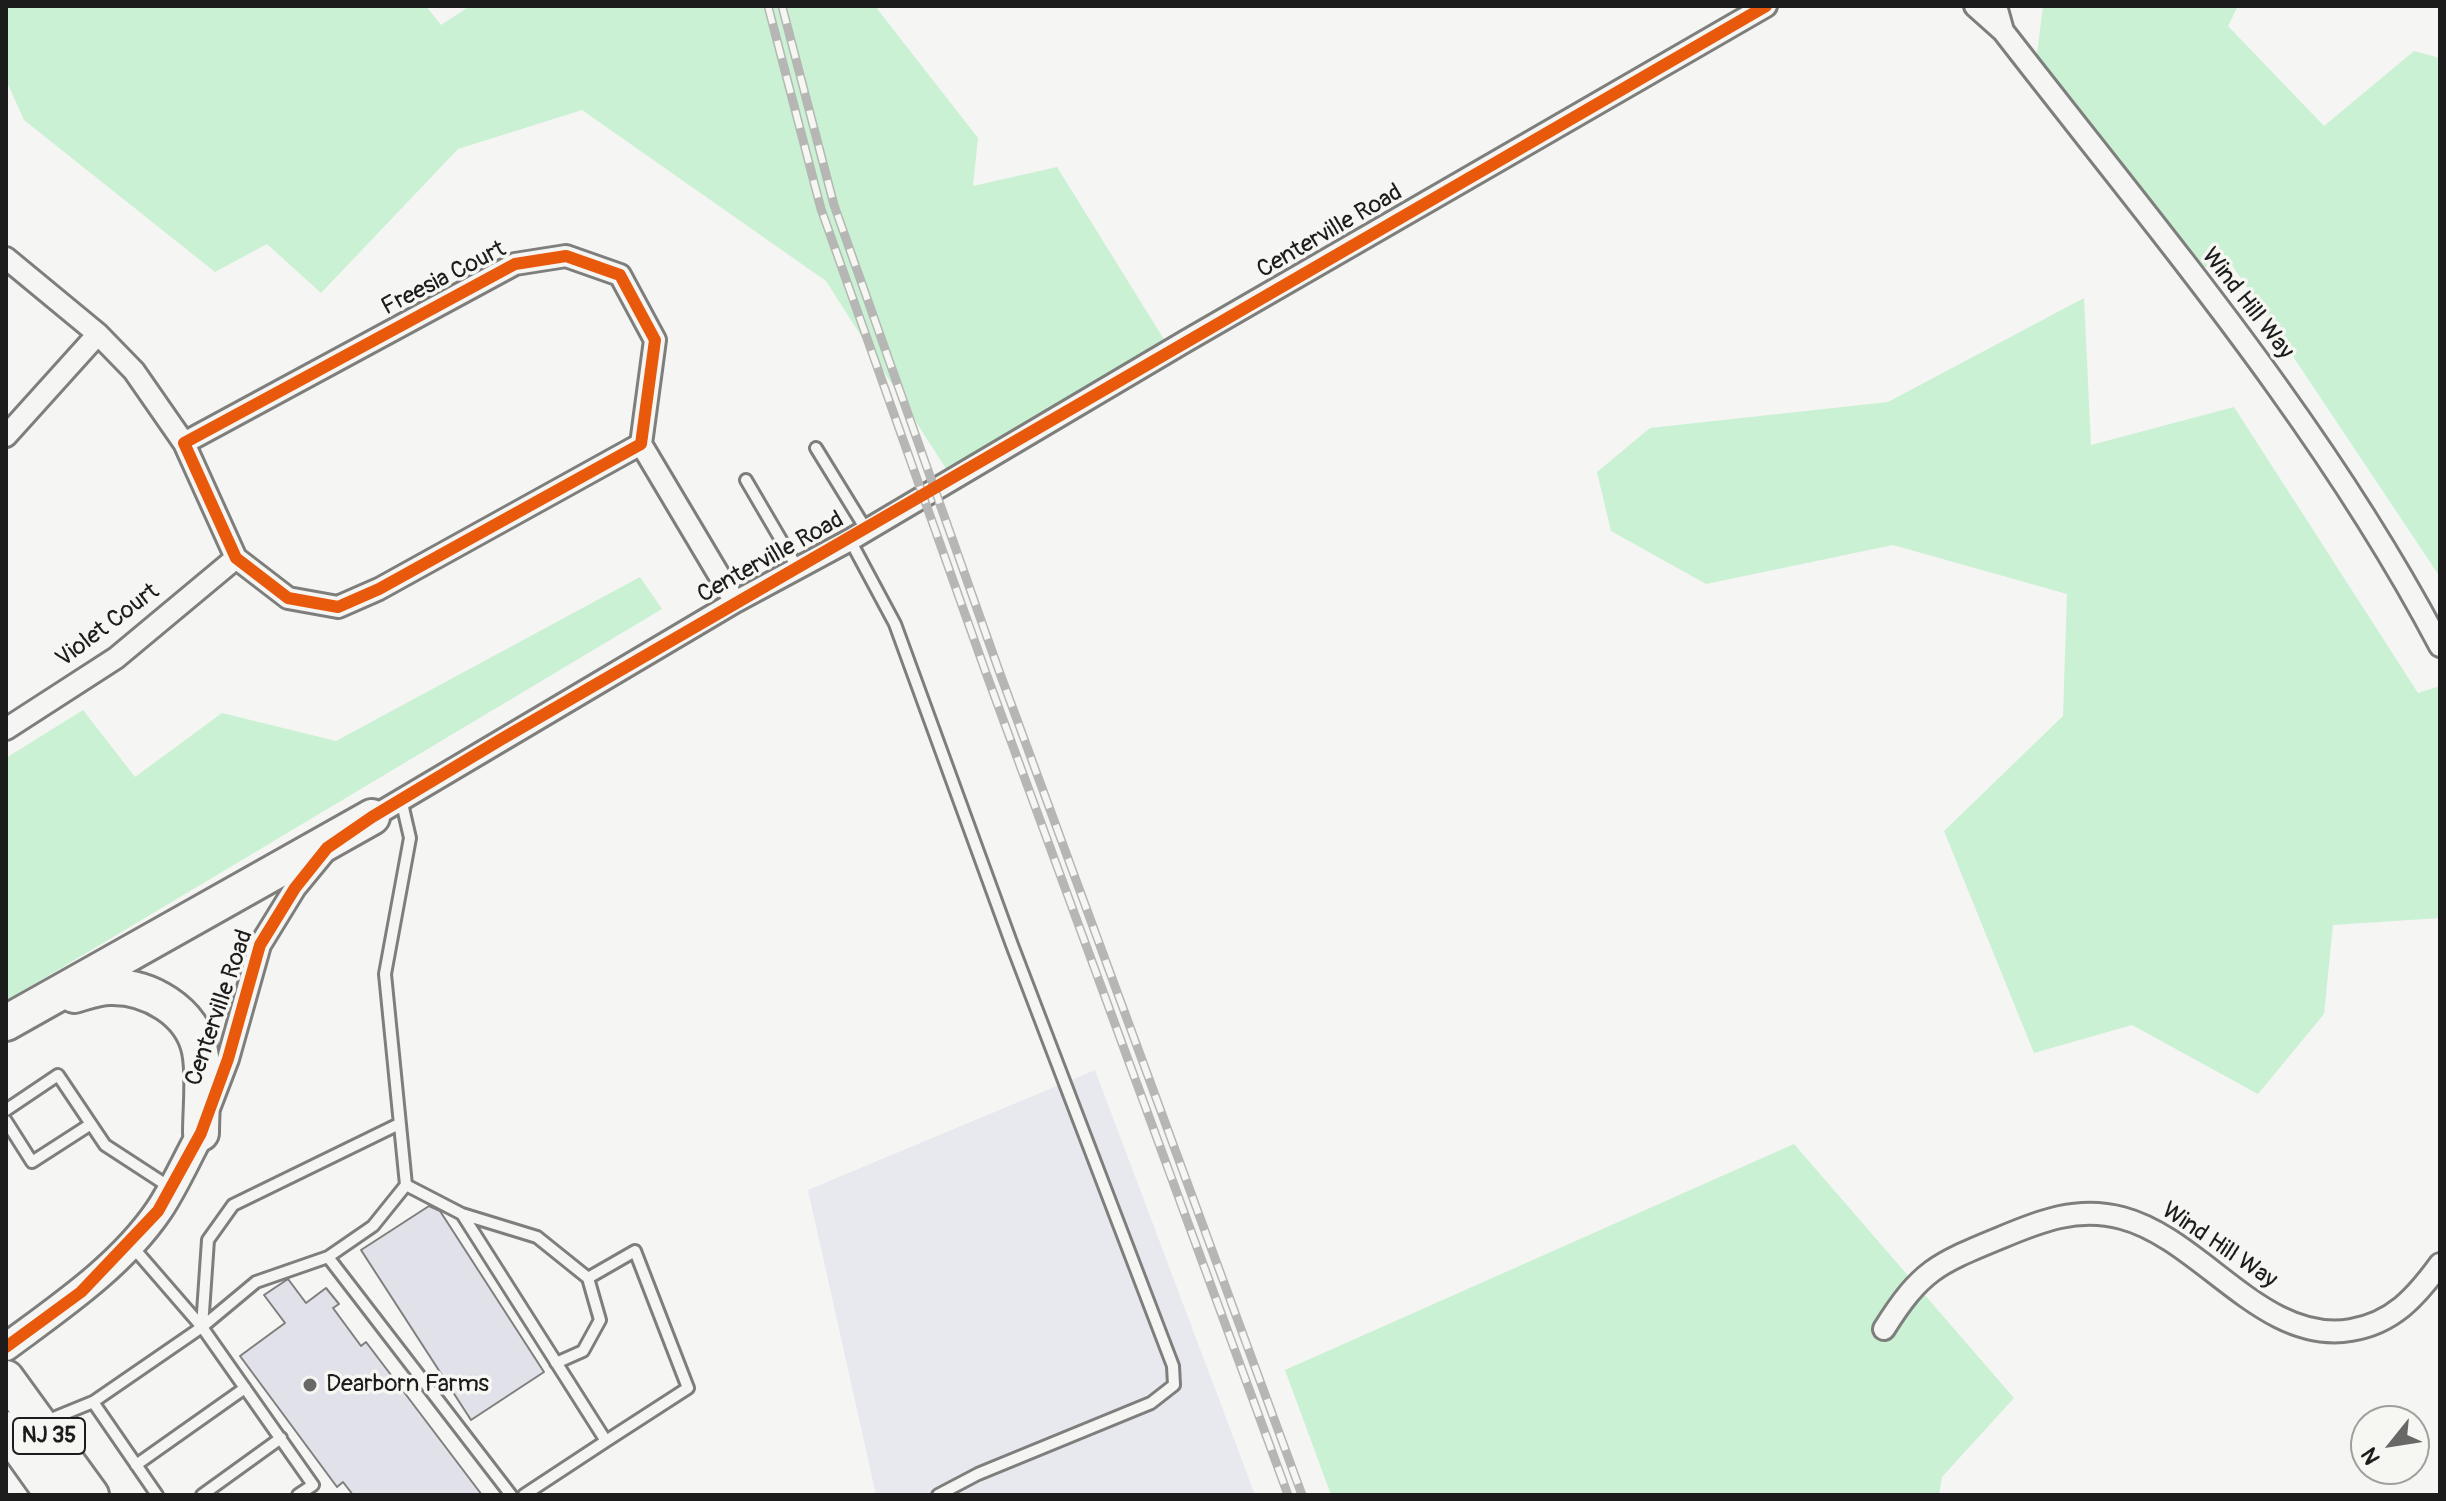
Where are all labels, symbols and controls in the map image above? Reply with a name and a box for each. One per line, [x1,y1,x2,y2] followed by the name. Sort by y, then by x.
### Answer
[1252,179,1408,285] street label: Centerville Road
[377,235,511,323] street label: Freesia Court
[2195,243,2299,365] street label: Wind Hill Way
[693,506,849,610] street label: Centerville Road
[51,578,165,674] street label: Violet Court
[180,926,260,1090] street label: Centerville Road
[2156,1197,2282,1295] street label: Wind Hill Way
[326,1371,489,1399] place label: Dearborn Farms
[301,1376,319,1394] marker: Dearborn Farms
[2350,1405,2430,1485] north arrow
[13,1418,85,1454] road number: NJ 35
[2355,1443,2387,1469] text: N

